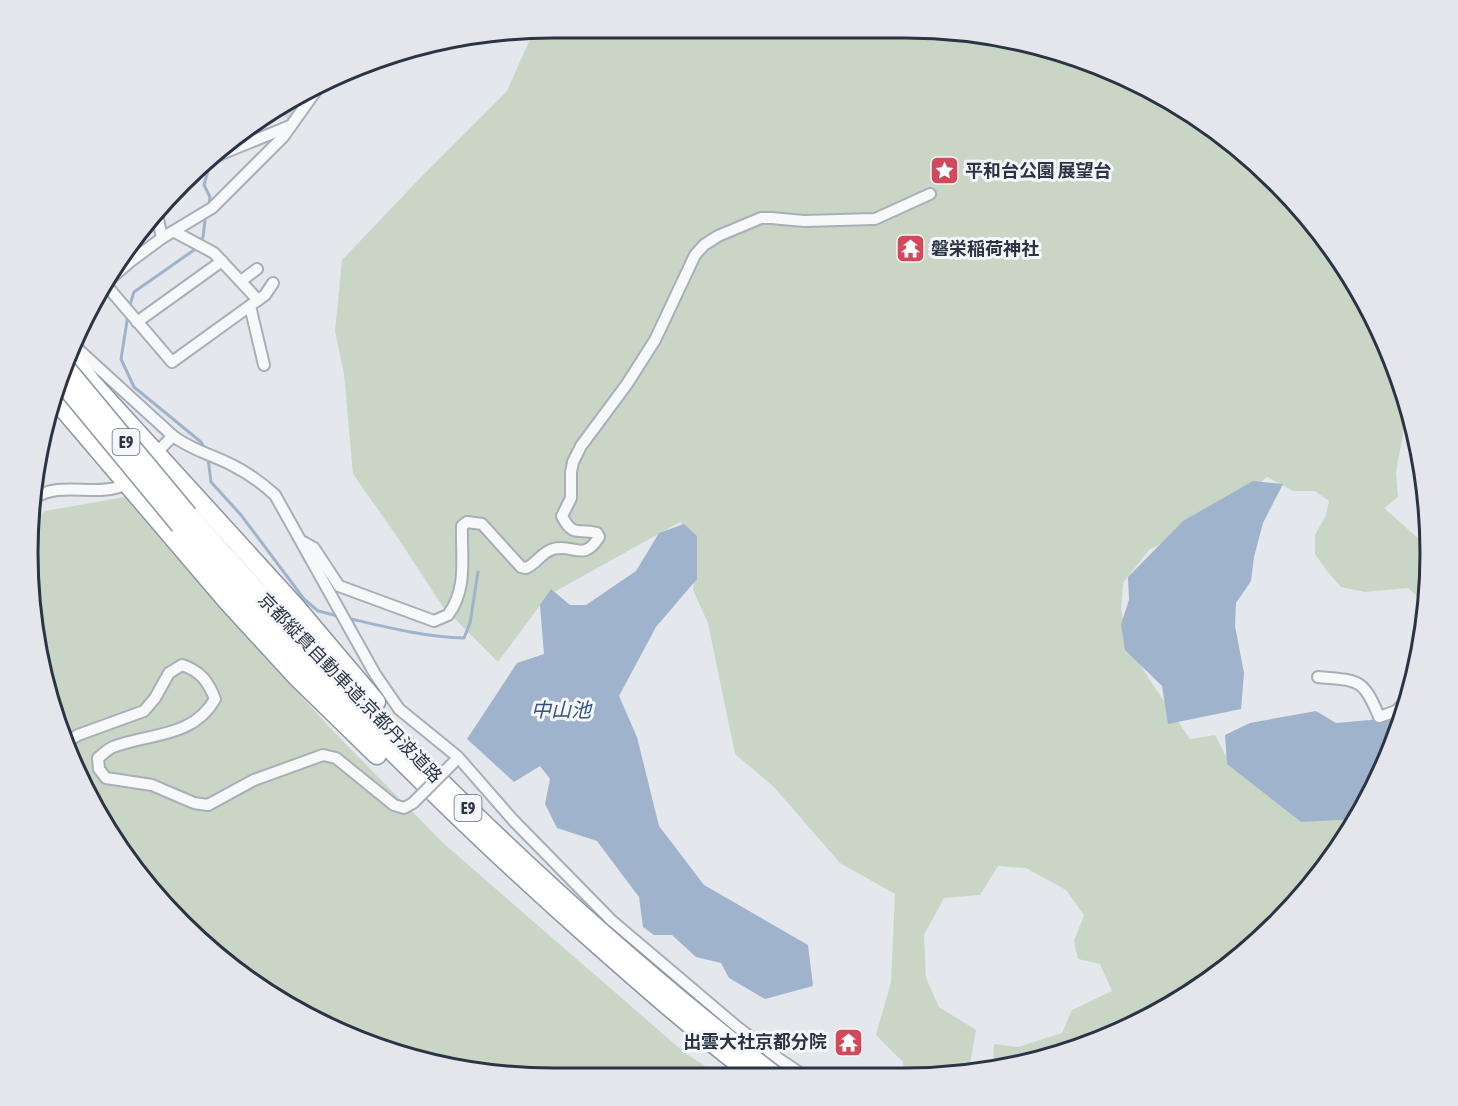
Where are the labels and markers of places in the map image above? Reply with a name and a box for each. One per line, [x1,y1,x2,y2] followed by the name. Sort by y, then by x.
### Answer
[928,155,960,187] place icon: 平和台公園 展望台
[965,160,1111,181] place label: 平和台公園 展望台
[894,233,926,265] temple icon: 磐栄稲荷神社
[931,238,1039,259] place label: 磐栄稲荷神社
[832,1026,864,1058] temple icon: 出雲大社京都分院
[683,1031,827,1052] place label: 出雲大社京都分院

